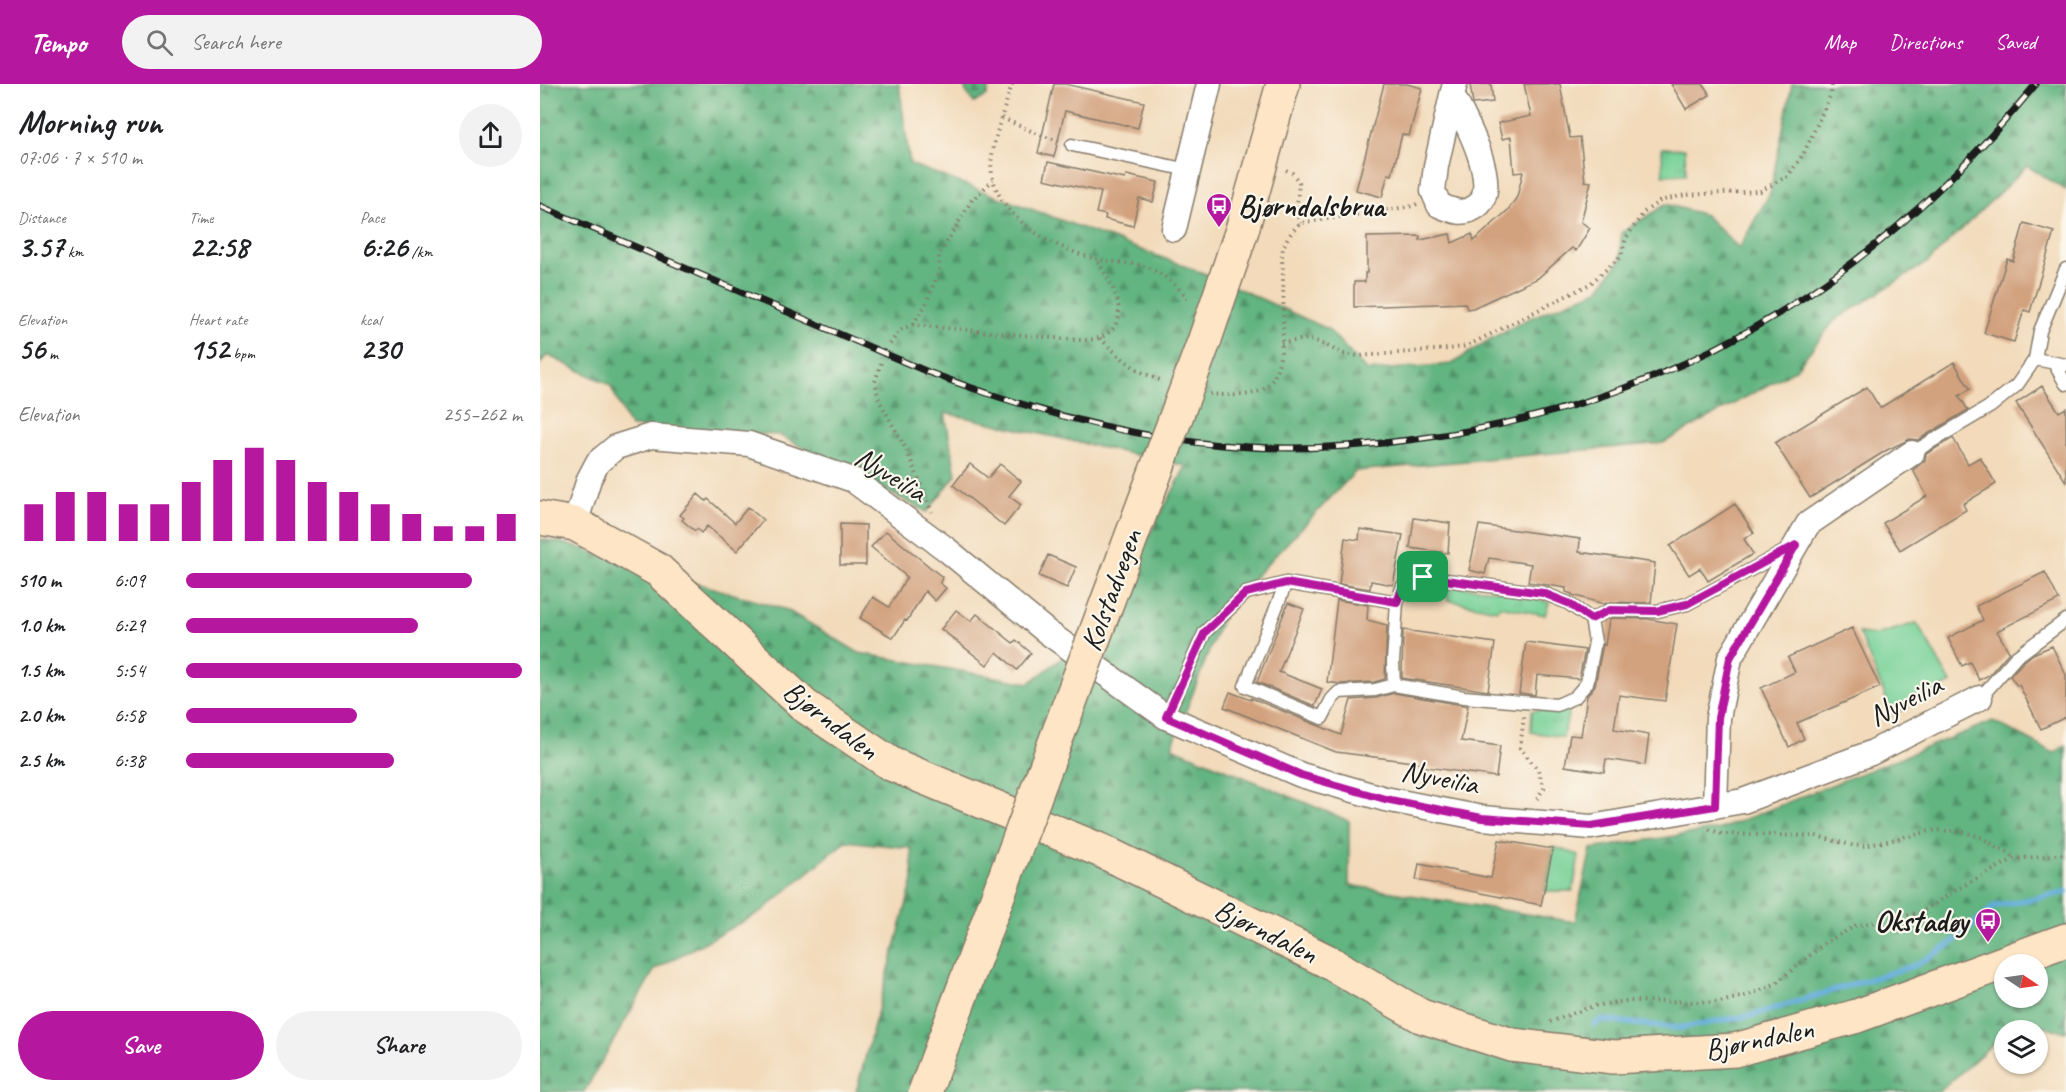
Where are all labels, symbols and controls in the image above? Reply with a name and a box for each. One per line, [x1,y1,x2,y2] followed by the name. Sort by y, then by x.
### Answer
[122,15,542,69] search box
[30,25,86,60] text: Tempo
[143,26,176,59] icon: search
[191,28,281,56] text: Search here
[1824,29,1856,55] text: Map
[1889,29,1962,55] text: Directions
[1995,29,2036,55] text: Saved
[18,101,162,143] text: Morning run
[459,104,522,167] button: share
[18,145,142,170] text: 07:06 · 7 × 510 m
[1238,187,1387,225] place label: Bjørndalsbrua
[1204,191,1234,229] bus stop icon: Bjørndalsbrua
[18,208,66,228] text: Distance
[189,208,213,228] text: Time
[360,208,385,228] text: Pace
[18,228,64,266] text: 3.57
[189,228,248,266] text: 22:58
[360,228,408,266] text: 6:26
[64,242,83,262] text: km
[408,242,433,262] text: /km
[18,310,67,330] text: Elevation
[189,310,247,330] text: Heart rate
[360,310,381,330] text: kcal
[18,330,45,368] text: 56
[189,330,229,368] text: 152
[360,330,401,368] text: 230
[45,344,58,364] text: m
[229,344,255,364] text: bpm
[18,402,80,427] text: Elevation
[443,402,522,427] text: 255–262 m
[848,437,936,512] street label: Nyveilia
[1071,523,1151,656] street label: Kolstadvegen
[1397,551,1448,602] pin
[1406,560,1439,593] icon: arrive
[18,568,61,593] text: 510 m
[114,568,145,593] text: 6:09
[18,613,65,638] text: 1.0 km
[114,613,145,638] text: 6:29
[18,658,64,683] text: 1.5 km
[114,658,145,683] text: 5:54
[1862,665,1950,735] street label: Nyveilia
[776,672,887,769] street label: Bjørndalen
[18,703,65,728] text: 2.0 km
[114,703,145,728] text: 6:58
[18,748,64,773] text: 2.5 km
[114,748,145,773] text: 6:38
[1398,751,1484,803] street label: Nyveilia
[1208,890,1324,972] street label: Bjørndalen
[1875,902,1971,940] place label: Okstadøy
[1973,906,2003,944] bus stop icon: Okstadøy
[1994,954,2048,1008] north arrow
[1994,954,2048,1074] map controls
[1701,1009,1817,1069] street label: Bjørndalen
[18,1011,264,1080] button: Save
[276,1011,522,1080] button: Share
[1994,1020,2048,1074] button: layers

